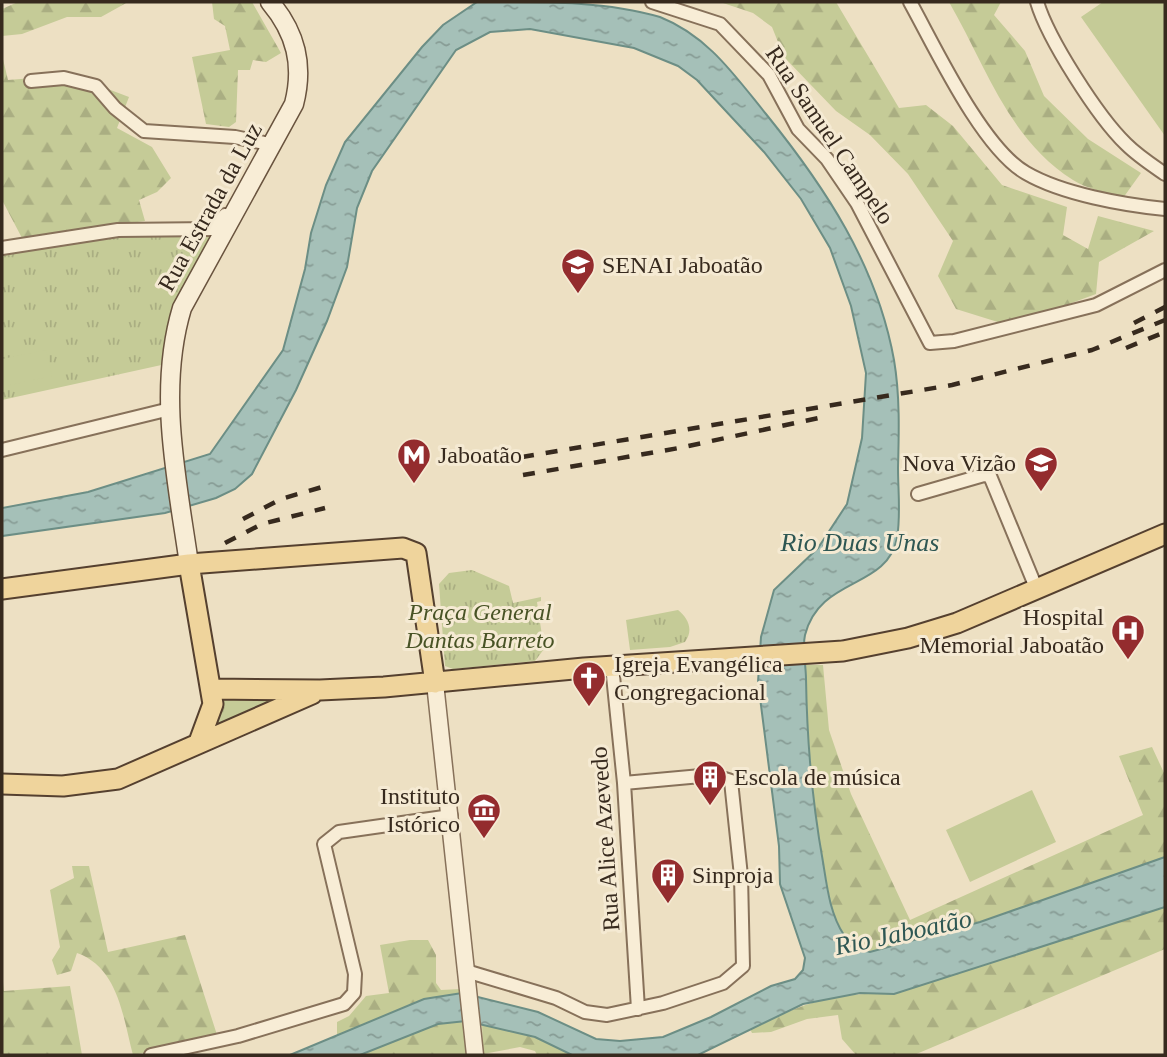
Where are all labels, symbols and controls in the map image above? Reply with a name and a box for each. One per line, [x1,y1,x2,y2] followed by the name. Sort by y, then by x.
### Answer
[761,41,899,229] street label: Rua Samuel Campelo
[153,118,267,296] street label: Rua Estrada da Luz
[559,246,597,295] school or university icon: SENAI Jaboatão
[602,252,763,278] place label: SENAI Jaboatão
[395,436,433,485] metro station icon: Jaboatão
[438,442,522,468] place label: Jaboatão
[1022,444,1060,493] school or university icon: Nova Vizão
[903,450,1016,476] place label: Nova Vizão
[780,528,939,557] water label: Rio Duas Unas
[404,599,555,653] park label: Praça General Dantas Barreto
[919,604,1104,658] place label: Hospital Memorial Jaboatão
[1109,612,1147,661] hospital icon: Hospital Memorial Jaboatão
[614,651,783,705] place label: Igreja Evangélica Congregacional
[570,659,608,708] church icon: Igreja Evangélica Congregacional
[586,746,624,932] street label: Rua Alice Azevedo
[691,758,729,807] building icon: Escola de música
[734,764,901,790] place label: Escola de música
[380,783,460,837] place label: Instituto Istórico
[465,791,503,840] museum icon: Instituto Istórico
[649,856,687,905] building icon: Sinproja
[692,862,774,888] place label: Sinproja
[831,904,974,961] water label: Rio Jaboatão

